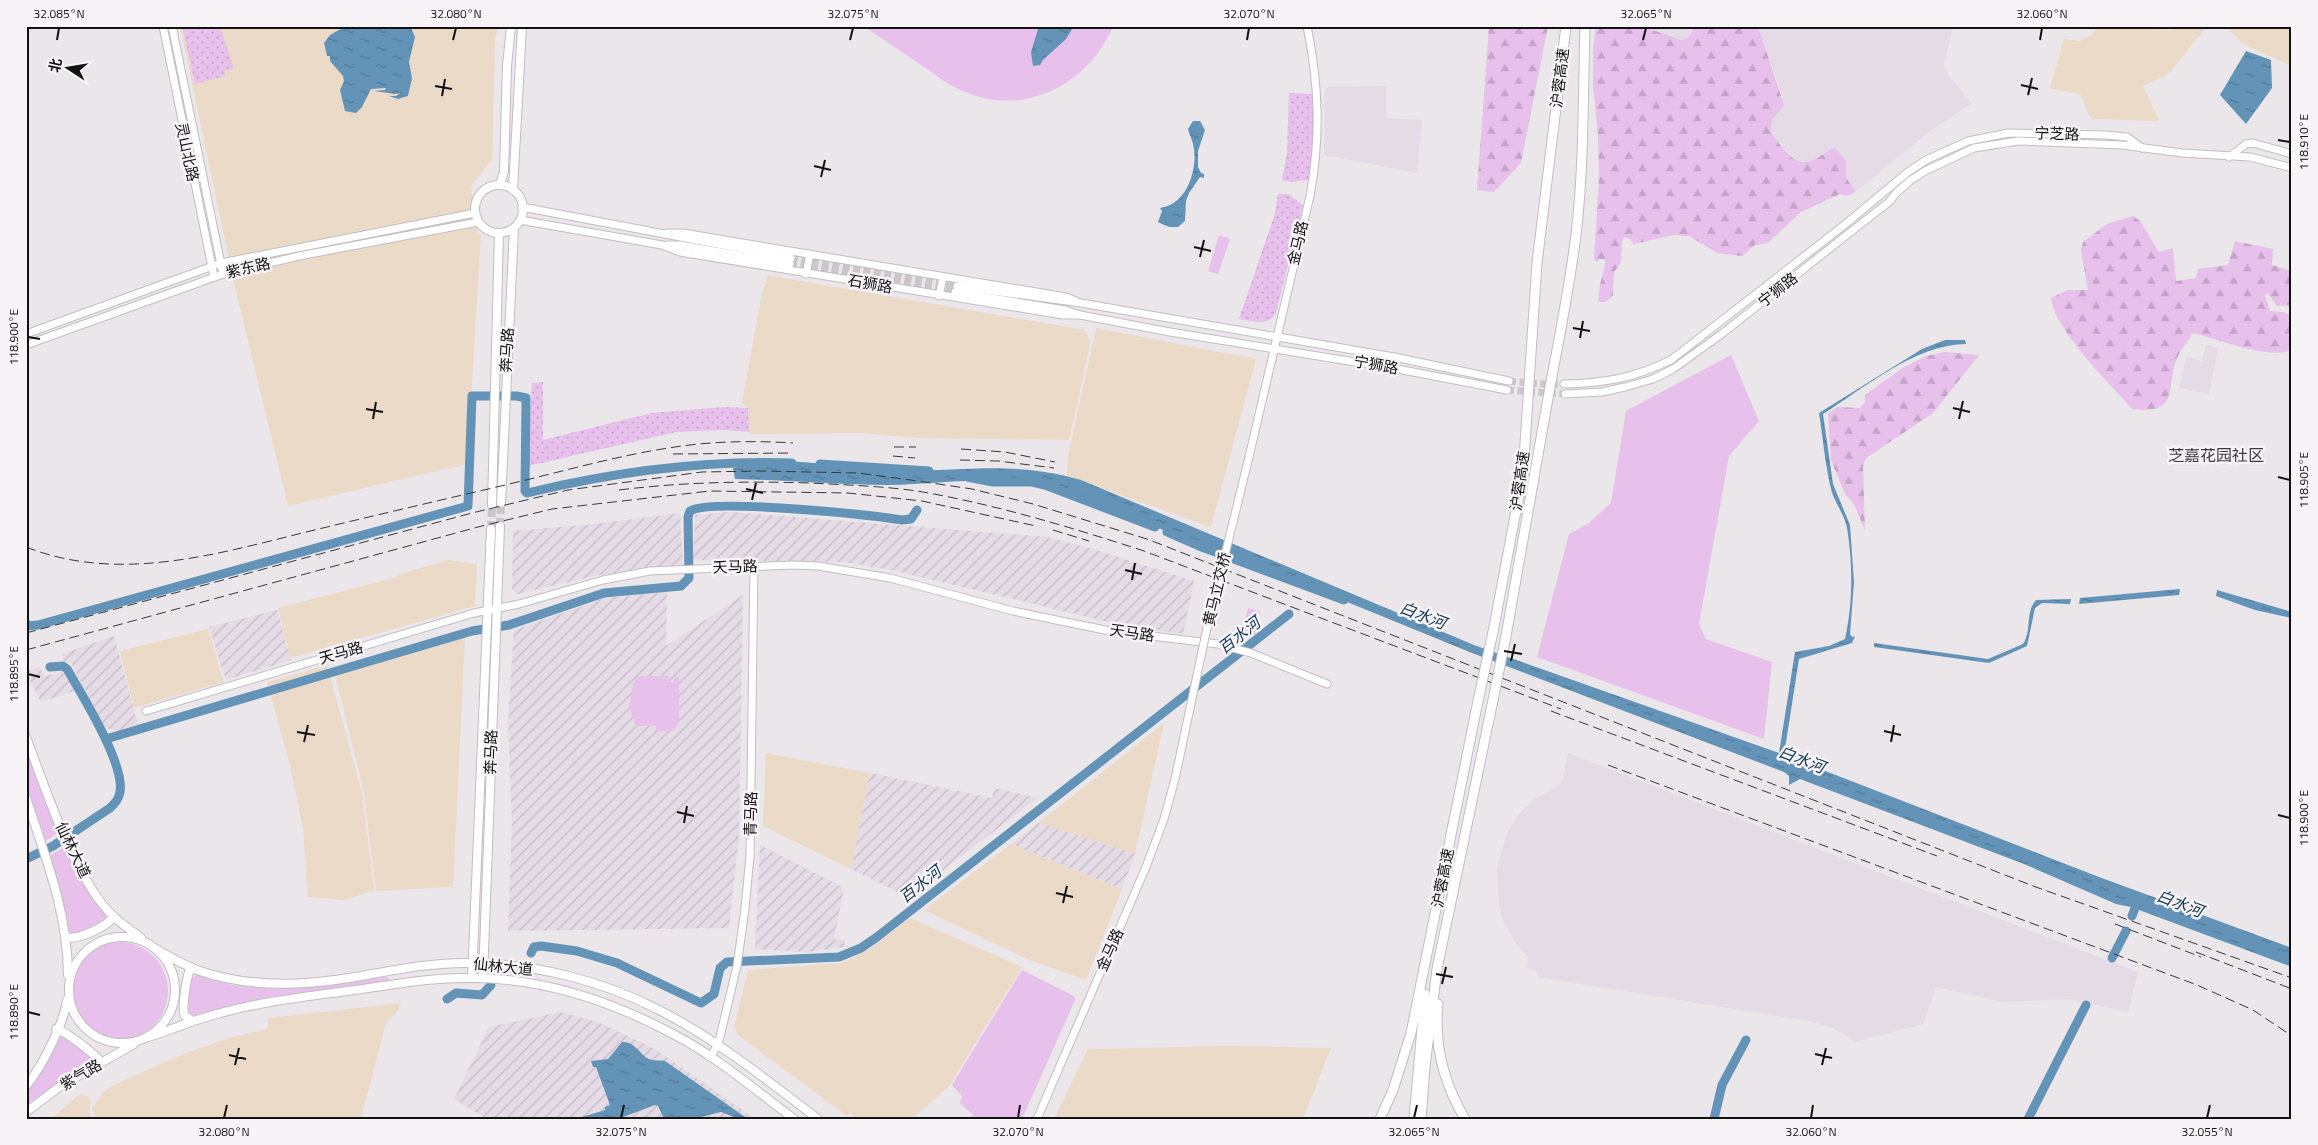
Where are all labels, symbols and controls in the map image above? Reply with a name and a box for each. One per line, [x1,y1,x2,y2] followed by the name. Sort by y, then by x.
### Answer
[33,4,85,23] text: 32.085°N
[430,4,482,23] text: 32.080°N
[827,4,879,23] text: 32.075°N
[1223,4,1275,23] text: 32.070°N
[1620,4,1672,23] text: 32.065°N
[2016,4,2068,23] text: 32.060°N
[42,42,92,92] north arrow
[1544,47,1575,109] street label: 沪蓉高速
[43,56,67,74] text: 北
[2294,114,2313,170] text: 118.910°E
[170,120,205,184] street label: 灵山北路
[2034,121,2080,146] street label: 宁芝路
[1281,218,1314,267] street label: 金马路
[223,251,272,284] street label: 紫东路
[1753,267,1803,313] street label: 宁狮路
[846,268,894,299] street label: 石狮路
[4,309,23,365] text: 118.900°E
[494,327,519,373] street label: 奔马路
[1352,349,1400,380] street label: 宁狮路
[2168,443,2264,467] district label: 芝嘉花园社区
[1504,450,1535,512] street label: 沪蓉高速
[2294,452,2313,508] text: 118.905°E
[1197,550,1236,628] street label: 黄马立交桥
[712,554,758,579] street label: 天马路
[1396,595,1452,636] water label: 白水河
[1213,609,1268,659] water label: 百水河
[1108,618,1156,647] street label: 天马路
[316,635,366,670] street label: 天马路
[4,646,23,702] text: 118.895°E
[478,729,503,775] street label: 奔马路
[1775,739,1831,780] water label: 白水河
[2294,790,2313,846] text: 118.900°E
[739,791,762,837] street label: 青马路
[50,818,97,882] street label: 仙林大道
[1425,846,1460,910] street label: 沪蓉高速
[894,858,949,908] water label: 百水河
[2153,883,2209,924] water label: 白水河
[1090,925,1129,975] street label: 金马路
[472,952,534,981] street label: 仙林大道
[4,984,23,1040] text: 118.890°E
[56,1053,106,1096] street label: 紫气路
[198,1122,250,1141] text: 32.080°N
[595,1122,647,1141] text: 32.075°N
[992,1122,1044,1141] text: 32.070°N
[1388,1122,1440,1141] text: 32.065°N
[1785,1122,1837,1141] text: 32.060°N
[2181,1122,2233,1141] text: 32.055°N

